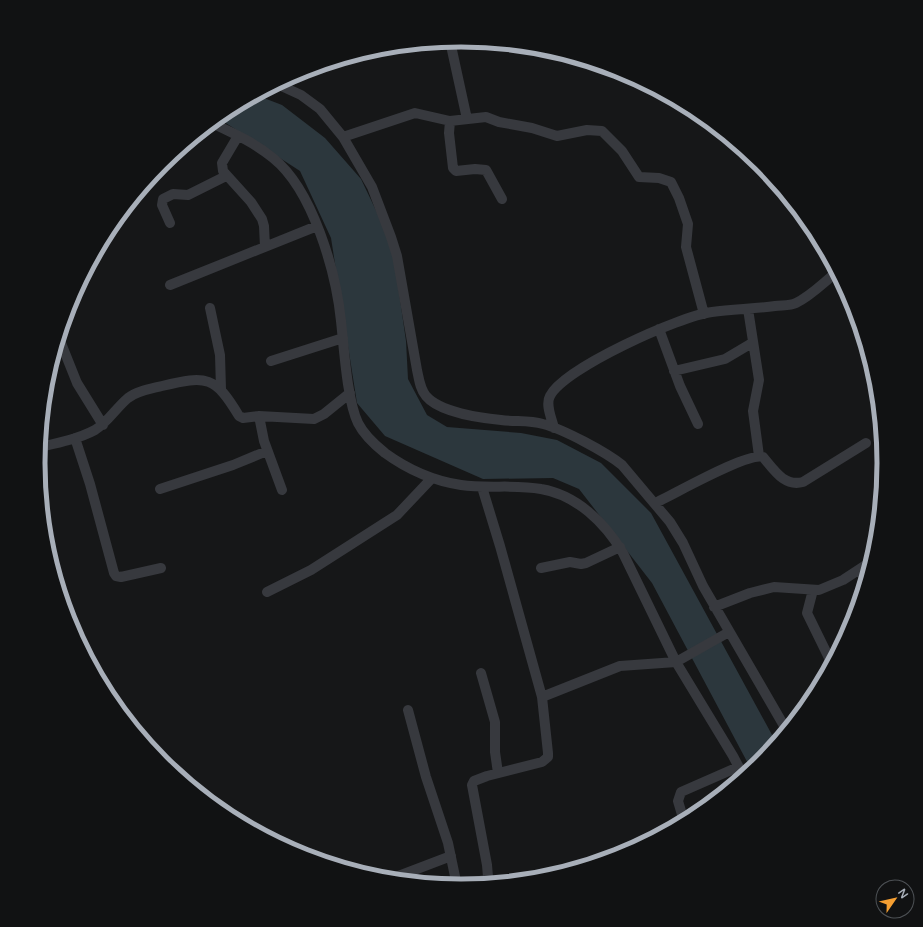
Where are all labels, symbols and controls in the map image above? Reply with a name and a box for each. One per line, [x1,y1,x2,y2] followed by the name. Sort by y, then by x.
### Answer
[875,879,915,919] north arrow
[895,886,911,901] text: N

